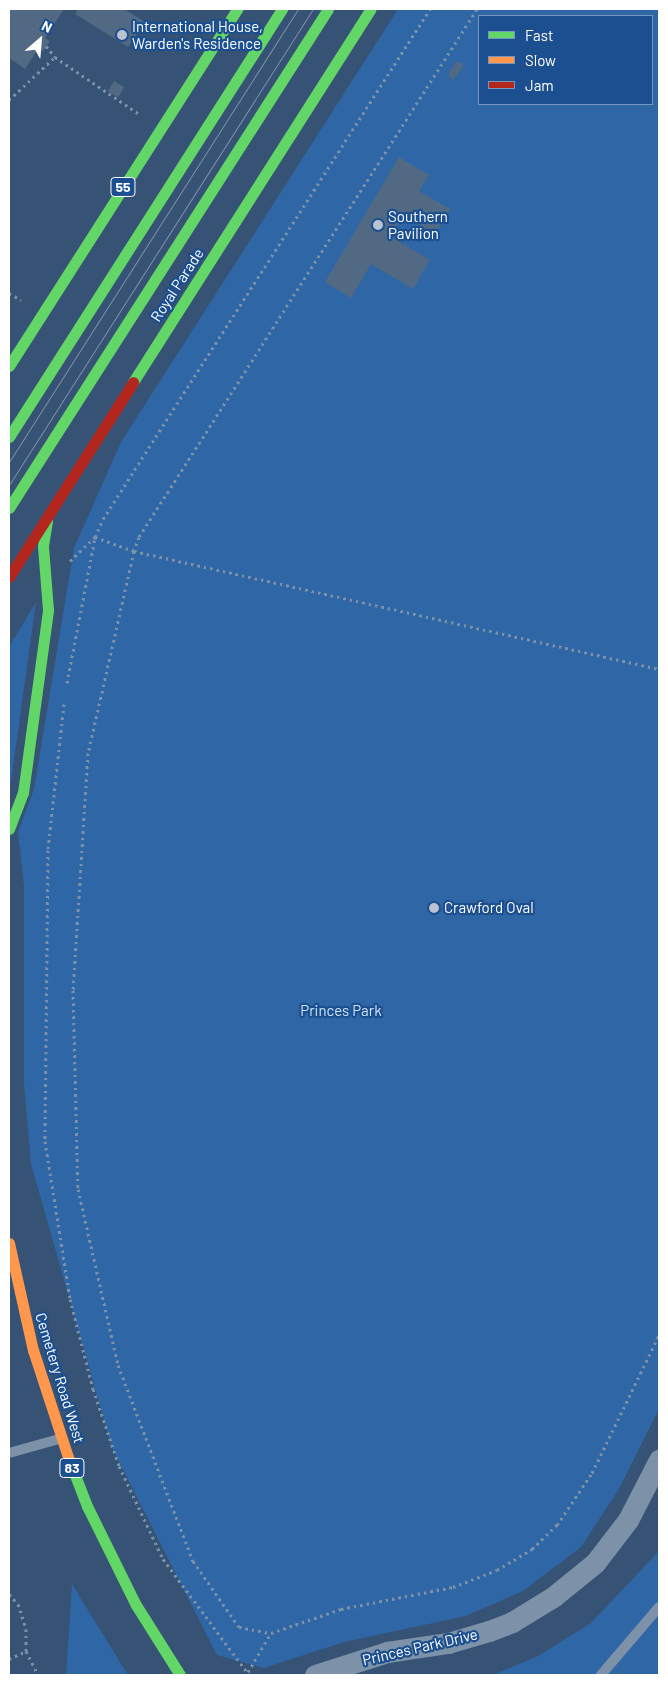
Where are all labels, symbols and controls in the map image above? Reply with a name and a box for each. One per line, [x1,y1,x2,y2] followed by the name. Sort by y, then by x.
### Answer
[15,15,65,65] north arrow
[478,15,653,105] legend
[39,17,55,36] text: N
[132,17,263,52] place label: International House, Warden's Residence
[525,26,553,44] text: Fast
[116,29,128,41] marker: International House, Warden's Residence
[525,51,556,69] text: Slow
[525,76,554,94] text: Jam
[109,176,137,198] road number: 55
[388,207,448,242] place label: Southern Pavilion
[372,219,384,231] marker: Southern Pavilion
[147,245,207,325] street label: Royal Parade
[444,899,534,917] place label: Crawford Oval
[428,902,440,914] marker: Crawford Oval
[300,1002,382,1020] park label: Princes Park
[32,1311,88,1445] street label: Cemetery Road West
[58,1456,86,1480] road number: 83
[361,1625,479,1669] street label: Princes Park Drive

